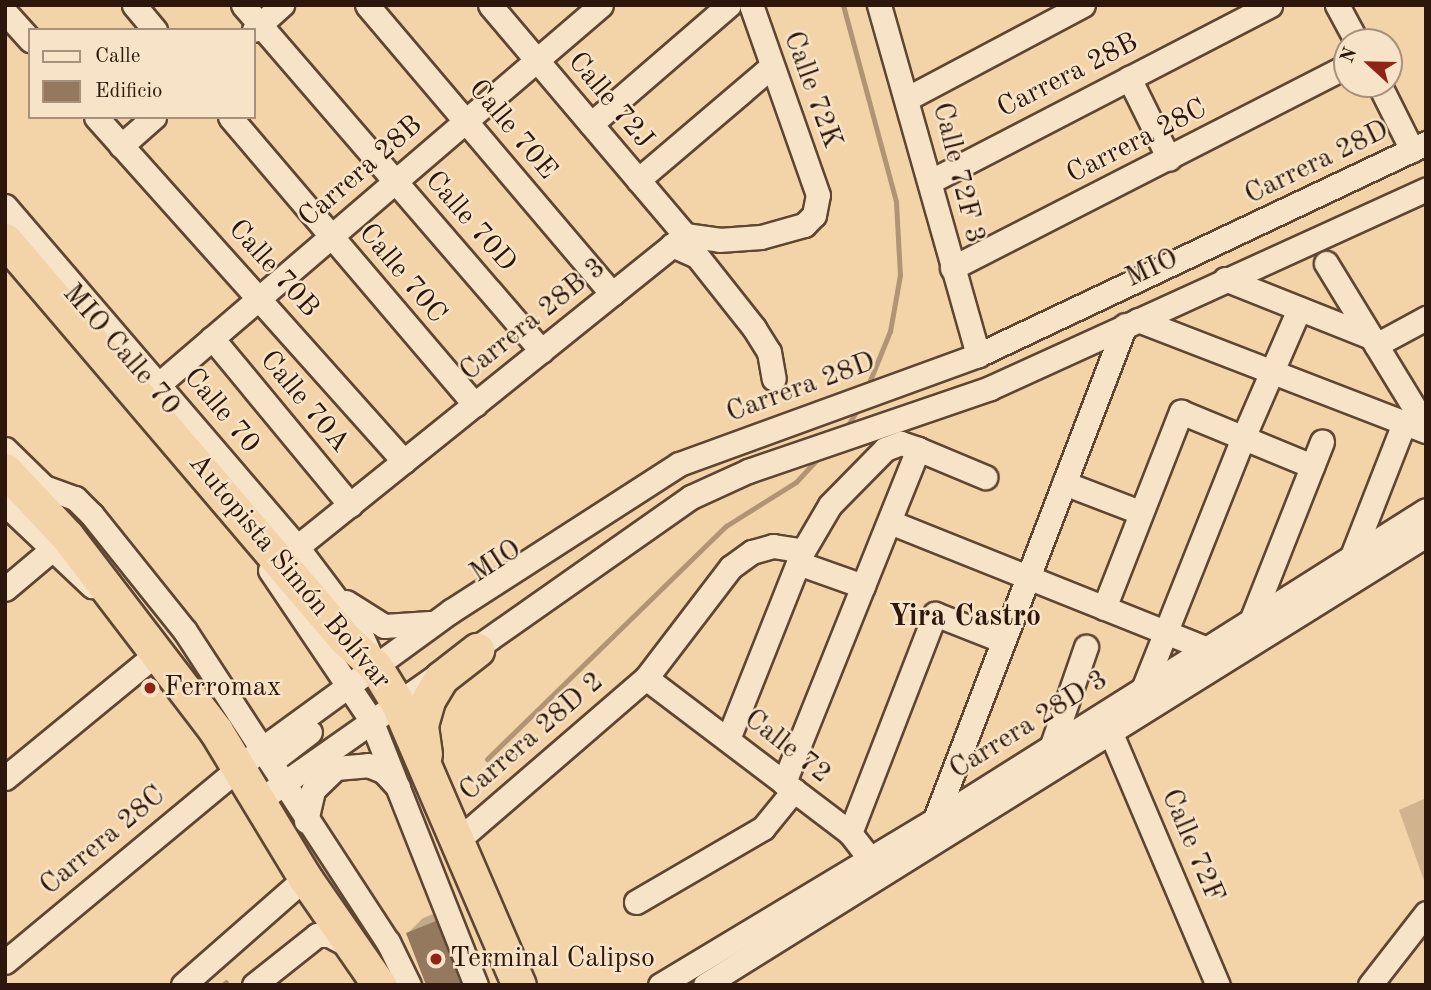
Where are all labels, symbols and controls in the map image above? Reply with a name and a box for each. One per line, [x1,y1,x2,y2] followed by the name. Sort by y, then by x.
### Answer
[992,26,1144,126] street label: Carrera 28B
[775,27,849,153] street label: Calle 72K
[28,28,256,119] legend
[1333,28,1403,98] north arrow
[1338,45,1361,66] text: N
[95,46,140,67] text: Calle
[560,46,660,156] street label: Calle 72J
[460,73,564,187] street label: Calle 70E
[95,81,163,102] text: Edificio
[1061,92,1213,192] street label: Carrera 28C
[924,99,992,247] street label: Calle 72F 3
[292,109,430,235] street label: Carrera 28B
[1240,114,1394,212] street label: Carrera 28D
[417,165,523,279] street label: Calle 70D
[220,213,326,325] street label: Calle 70B
[351,217,453,331] street label: Calle 70C
[1120,242,1184,296] street label: MIO
[453,251,613,389] street label: Carrera 28B 3
[55,278,187,422] street label: MIO Calle 70
[252,344,356,460] street label: Calle 70A
[722,346,880,430] street label: Carrera 28D
[176,362,266,460] street label: Calle 70
[181,447,397,697] street label: Autopista Simón Bolívar
[464,533,528,591] street label: MIO
[889,599,1041,635] district label: Yira Castro
[944,663,1114,787] street label: Carrera 28D 3
[453,665,611,809] street label: Carrera 28D 2
[164,671,281,705] place label: Ferromax
[142,680,158,696] marker: Ferromax
[737,703,837,791] street label: Calle 72
[34,779,172,903] street label: Carrera 28C
[1153,784,1231,908] street label: Calle 72F
[450,942,655,976] place label: Terminal Calipso
[428,951,444,967] marker: Terminal Calipso

